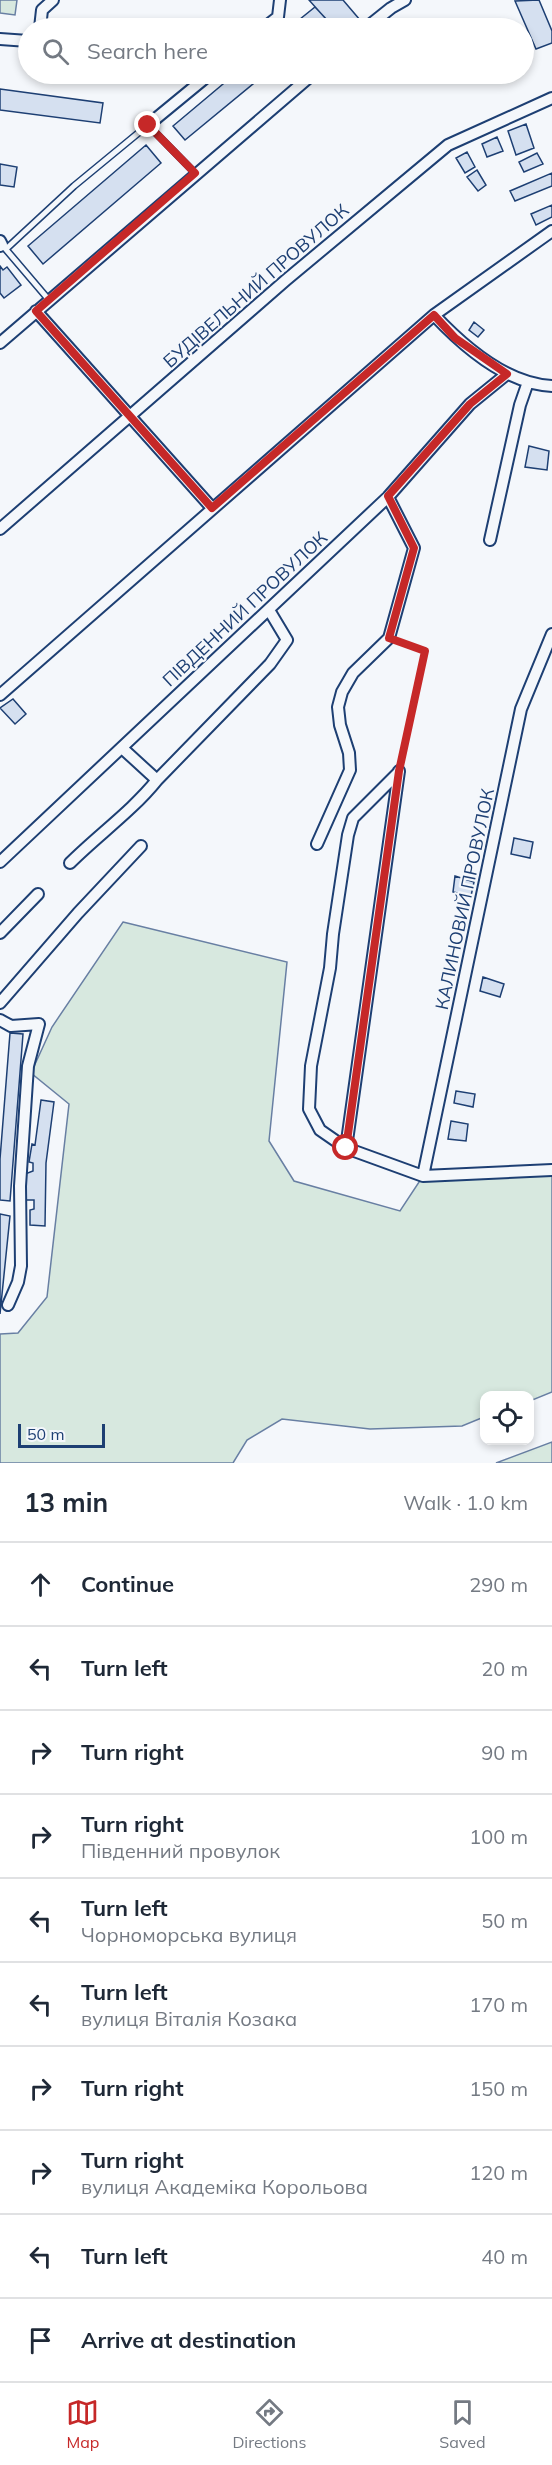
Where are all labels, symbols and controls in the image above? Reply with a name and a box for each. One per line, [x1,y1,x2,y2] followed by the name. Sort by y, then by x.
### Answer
[18,18,534,84] search box
[39,35,72,68] icon: search
[87,37,208,65] text: Search here
[134,111,160,137] route end
[158,199,353,373] street label: БУДІВЕЛЬНИЙ ПРОВУЛОК
[157,526,332,691] street label: ПІВДЕННИЙ ПРОВУЛОК
[430,786,499,1012] street label: КАЛИНОВИЙ ПРОВУЛОК
[332,1134,358,1160] route start
[480,1391,534,1445] map controls
[480,1391,534,1445] button: locate
[18,1421,105,1448] scale bar
[27,1424,64,1444] text: 50 m
[24,1486,108,1519] text: 13 min
[403,1490,528,1515] text: Walk · 1.0 km
[24,1568,57,1601] icon: ahead
[81,1570,174,1598] text: Continue
[469,1572,528,1597] text: 290 m
[24,1652,57,1685] icon: left
[81,1654,168,1682] text: Turn left
[481,1656,528,1681] text: 20 m
[24,1736,57,1769] icon: right
[81,1738,184,1766] text: Turn right
[481,1740,528,1765] text: 90 m
[81,1810,184,1838] text: Turn right
[24,1820,57,1853] icon: right
[469,1824,528,1849] text: 100 m
[81,1838,280,1863] text: Південний провулок
[81,1894,168,1922] text: Turn left
[24,1904,57,1937] icon: left
[481,1908,528,1933] text: 50 m
[81,1922,297,1947] text: Чорноморська вулиця
[81,1978,168,2006] text: Turn left
[24,1988,57,2021] icon: left
[469,1992,528,2017] text: 170 m
[81,2006,297,2031] text: вулиця Віталія Козака
[24,2072,57,2105] icon: right
[81,2074,184,2102] text: Turn right
[469,2076,528,2101] text: 150 m
[81,2146,184,2174] text: Turn right
[24,2156,57,2189] icon: right
[469,2160,528,2185] text: 120 m
[81,2174,368,2199] text: вулиця Академіка Корольова
[24,2240,57,2273] icon: left
[81,2242,168,2270] text: Turn left
[481,2244,528,2269] text: 40 m
[24,2324,57,2357] icon: arrive
[81,2326,296,2354] text: Arrive at destination
[66,2396,99,2452] tab: Map
[232,2396,306,2452] tab: Directions
[439,2396,486,2452] tab: Saved

